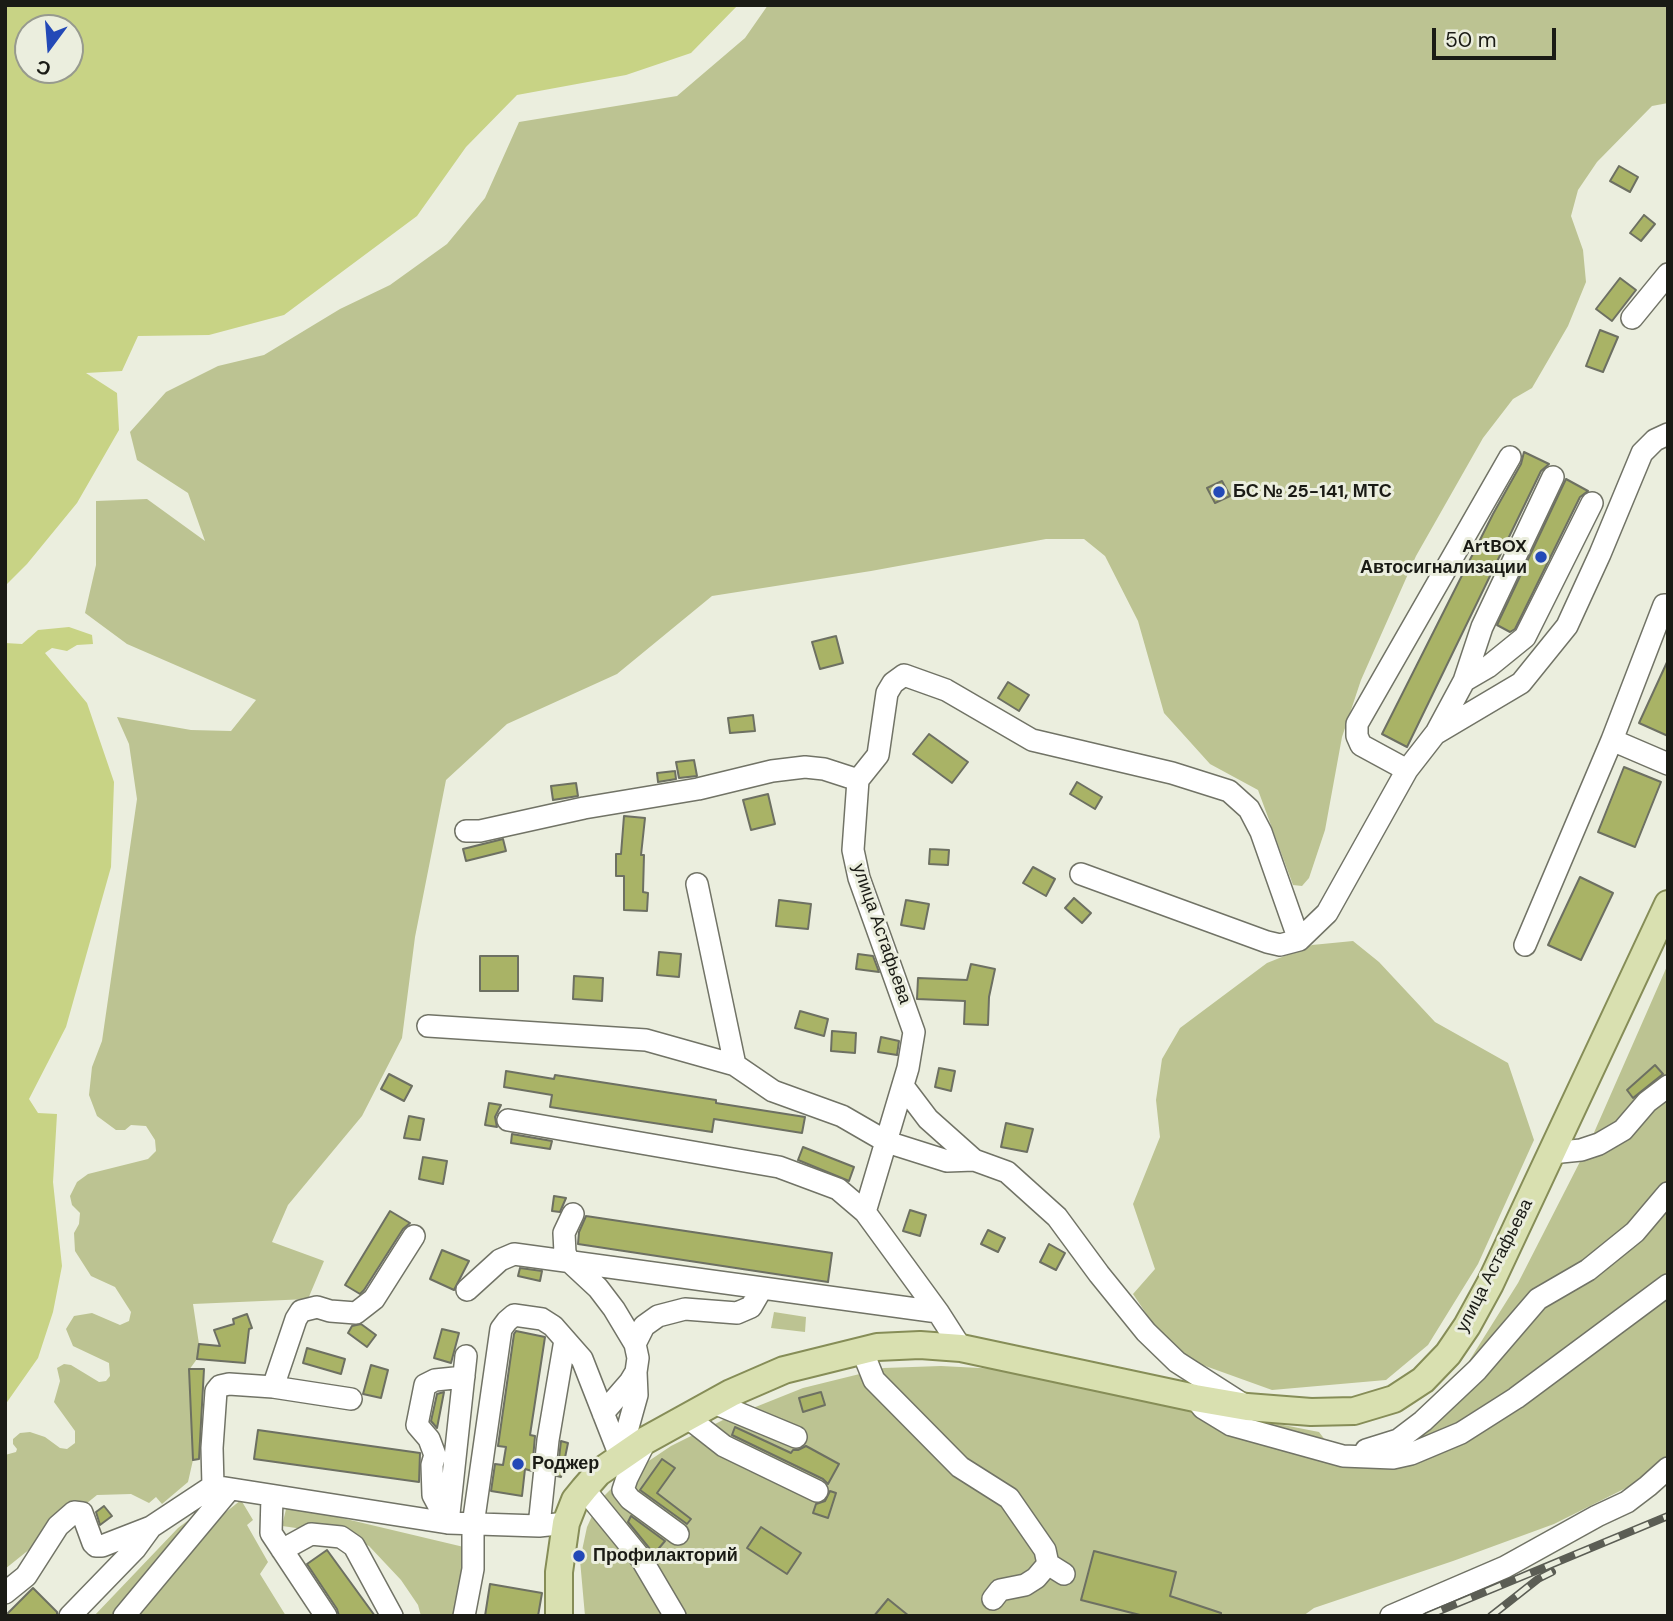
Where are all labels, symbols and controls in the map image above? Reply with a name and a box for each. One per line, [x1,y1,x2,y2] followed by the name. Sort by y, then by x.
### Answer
[14,14,84,84] north arrow
[1435,14,1559,58] scale bar
[1445,26,1496,54] text: 50 m
[34,54,54,82] text: С
[1233,481,1392,503] place label: БС № 25-141, МТС
[1211,484,1227,500] marker: БС № 25-141, МТС
[1360,536,1527,578] place label: ArtBOX Автосигнализации
[1533,549,1549,565] marker: ArtBOX Автосигнализации
[847,861,915,1007] street label: улица Астафьева
[1452,1196,1538,1336] street label: улица Астафьева
[532,1453,599,1475] place label: Роджер
[510,1456,526,1472] marker: Роджер
[593,1545,738,1567] place label: Профилакторий
[571,1548,587,1564] marker: Профилакторий

